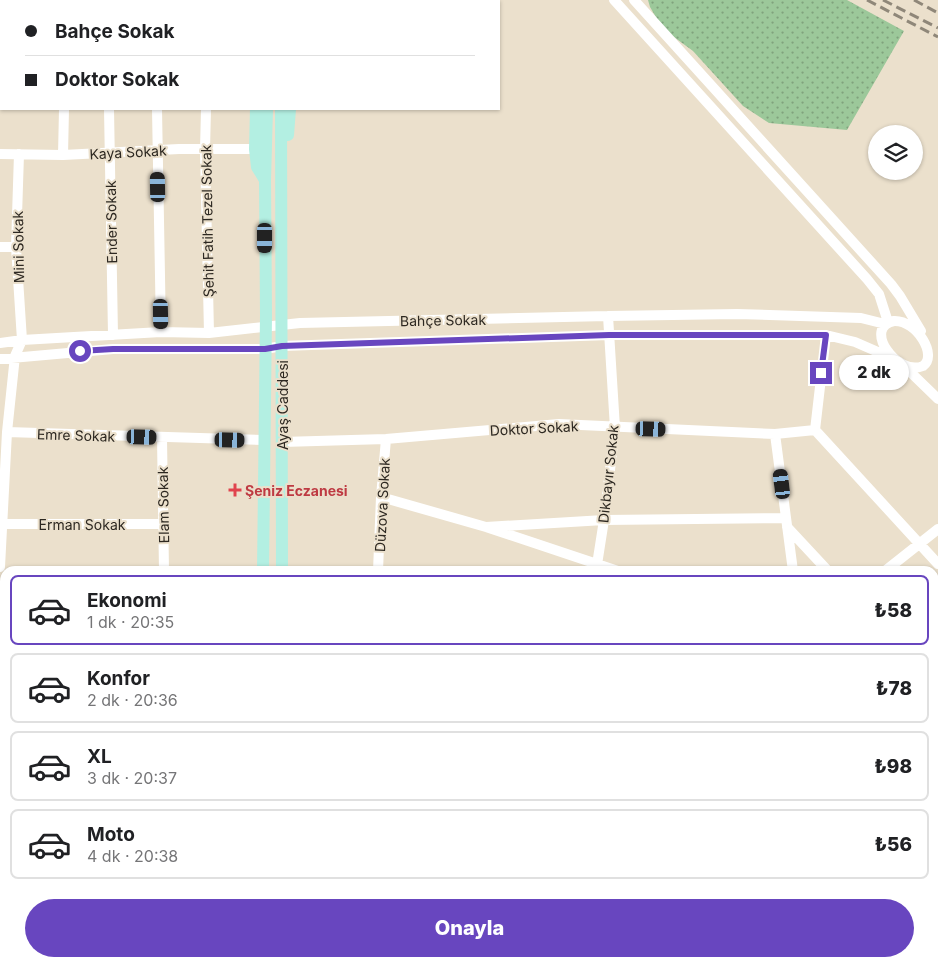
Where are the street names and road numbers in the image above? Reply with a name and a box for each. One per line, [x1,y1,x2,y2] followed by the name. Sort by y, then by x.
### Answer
[89,141,167,163] street label: Kaya Sokak
[197,144,217,298] street label: Şehit Fatih Tezel Sokak
[102,180,120,264] street label: Ender Sokak
[9,210,27,283] street label: Mini Sokak
[400,311,486,329] street label: Bahçe Sokak
[274,360,291,450] street label: Ayaş Caddesi
[489,417,579,439] street label: Doktor Sokak
[594,424,622,524] street label: Dikbayır Sokak
[37,425,116,445] street label: Emre Sokak
[371,457,393,552] street label: Düzova Sokak
[154,466,172,543] street label: Elam Sokak
[39,516,126,533] street label: Erman Sokak

